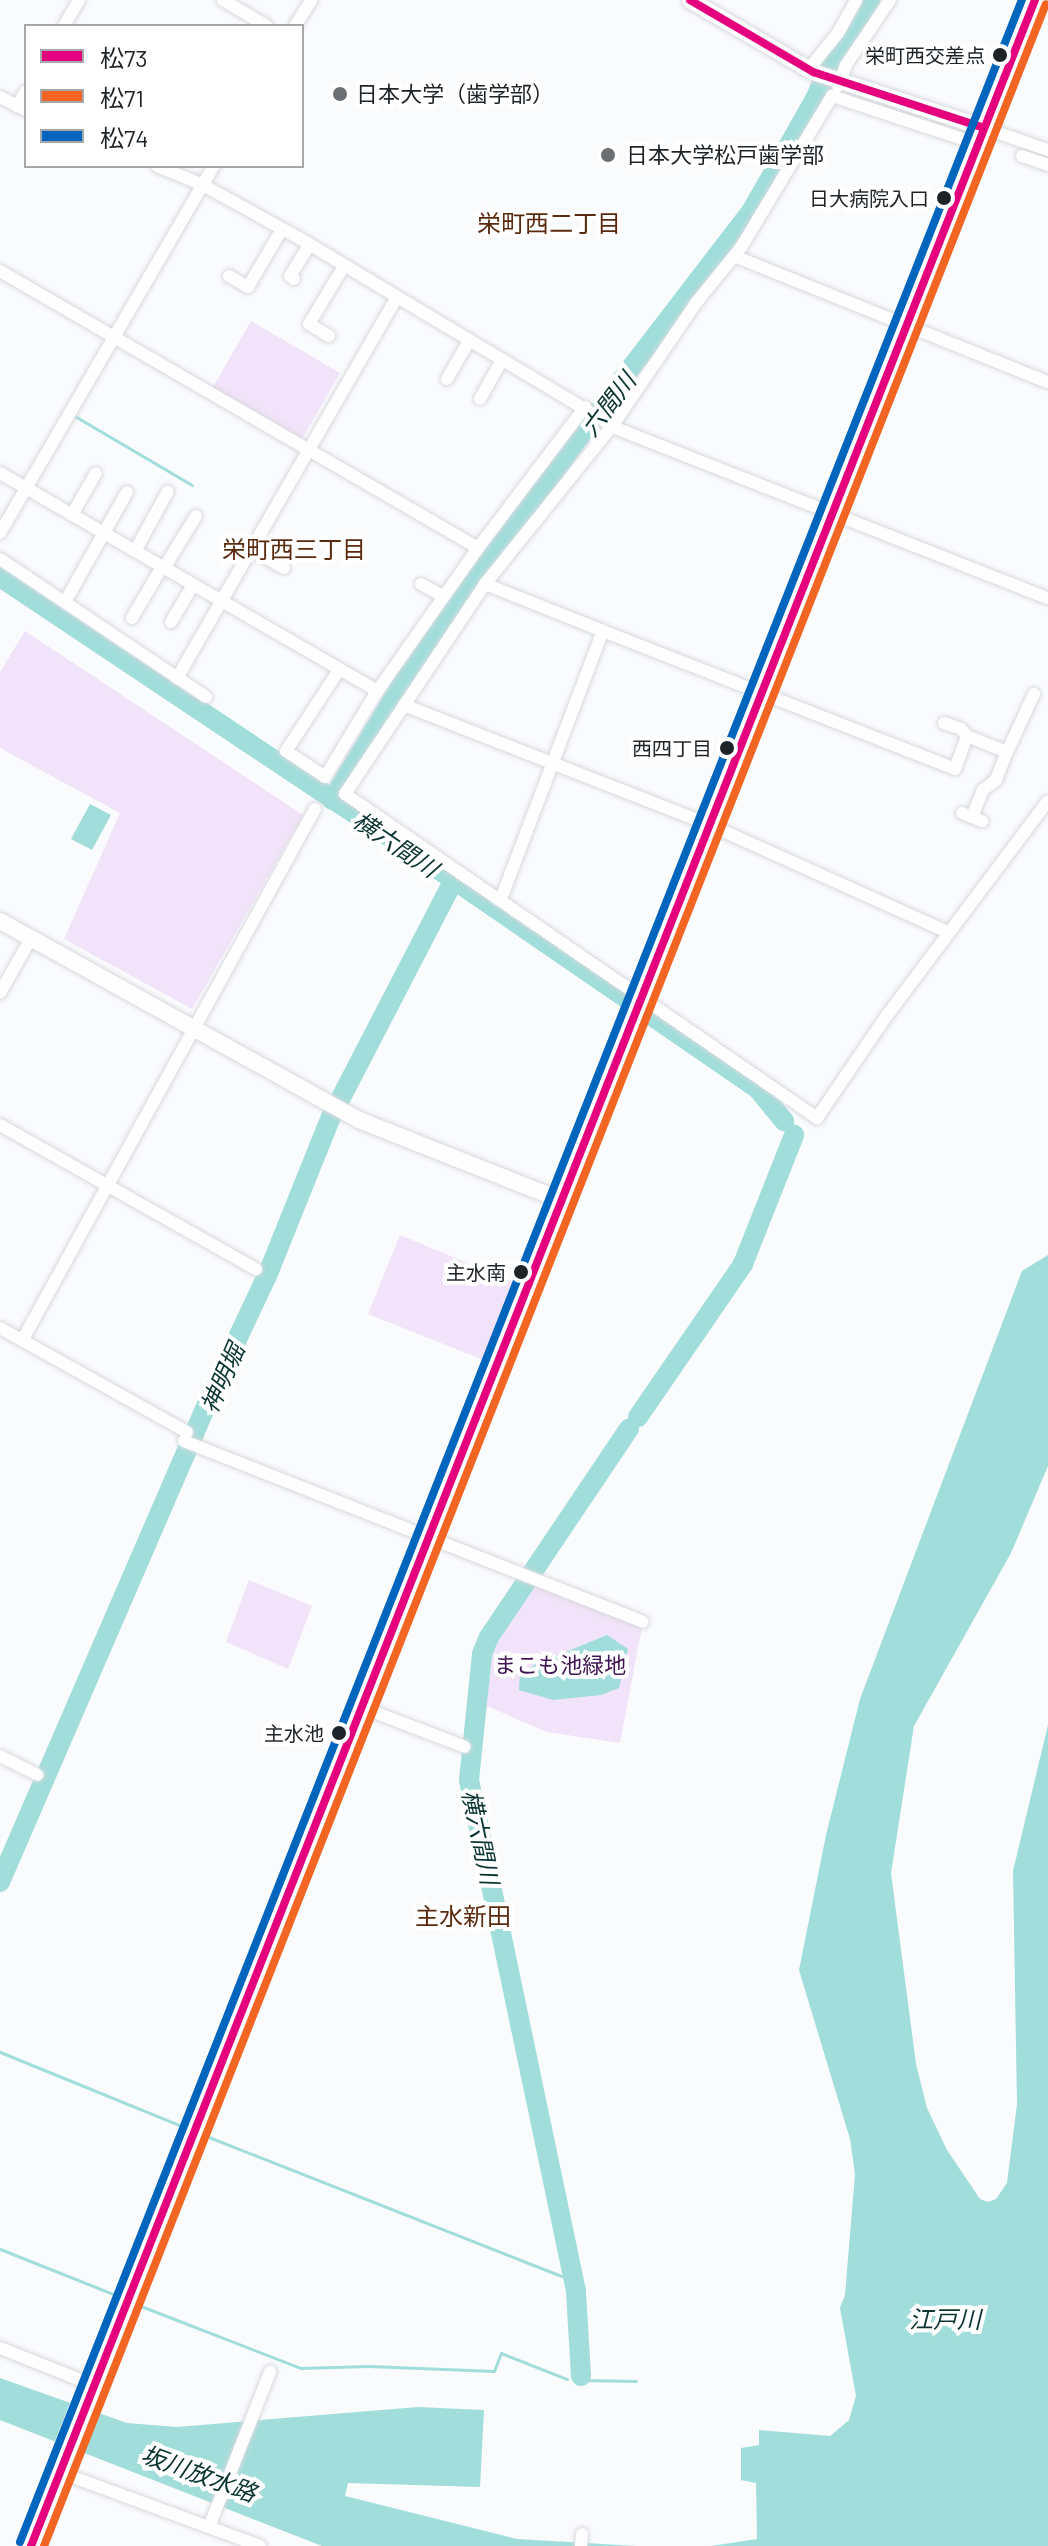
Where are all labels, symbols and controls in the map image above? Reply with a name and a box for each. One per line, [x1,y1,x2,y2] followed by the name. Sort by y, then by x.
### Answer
[24,24,304,168] legend
[100,43,148,72] text: 松73
[865,43,985,67] place label: 栄町西交差点
[992,47,1008,63] marker: 栄町西交差点
[356,81,554,107] place label: 日本大学（歯学部）
[100,83,144,112] text: 松71
[331,85,349,103] marker: 日本大学（歯学部）
[100,123,149,152] text: 松74
[626,142,824,168] place label: 日本大学松戸歯学部
[597,144,619,166] marker: 日本大学松戸歯学部
[809,186,929,210] place label: 日大病院入口
[936,190,952,206] marker: 日大病院入口
[477,209,621,237] district label: 栄町西二丁目
[575,367,641,441] water label: 六間川
[222,535,366,563] district label: 栄町西三丁目
[632,736,712,760] place label: 西四丁目
[719,740,735,756] marker: 西四丁目
[348,805,444,883] water label: 横六間川
[446,1260,506,1284] place label: 主水南
[513,1264,529,1280] marker: 主水南
[194,1339,250,1417] water label: 神明堀
[494,1652,626,1678] park label: まこも池緑地
[264,1721,324,1745] place label: 主水池
[331,1725,347,1741] marker: 主水池
[457,1787,505,1887] water label: 横六間川
[415,1902,511,1930] district label: 主水新田
[909,2305,981,2333] water label: 江戸川
[138,2439,260,2507] water label: 坂川放水路

